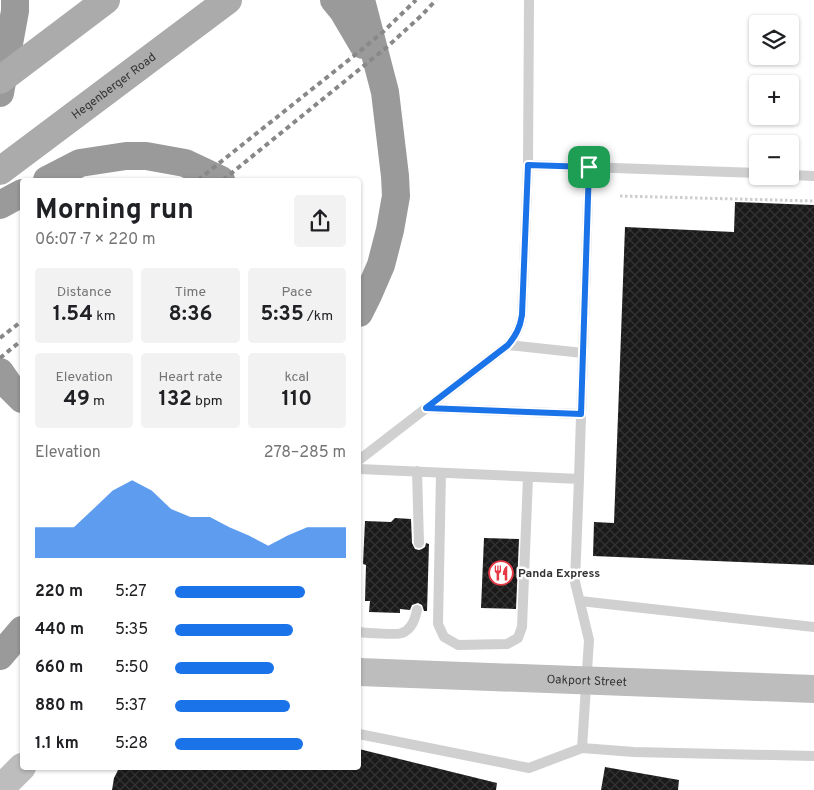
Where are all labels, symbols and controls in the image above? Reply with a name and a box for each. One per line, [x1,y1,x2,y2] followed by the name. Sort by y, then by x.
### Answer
[749,15,799,185] map controls
[749,15,799,65] button: layers
[69,50,160,123] street label: Hegenberger Road
[749,75,799,125] button: +
[749,135,799,185] button: −
[568,146,610,188] pin
[575,153,603,181] icon: arrive
[35,193,194,229] text: Morning run
[294,195,346,247] button: share
[35,230,156,250] text: 06:07 · 7 × 220 m
[57,284,112,301] text: Distance
[175,284,206,301] text: Time
[281,284,312,301] text: Pace
[53,301,93,328] text: 1.54
[169,301,212,328] text: 8:36
[260,301,304,328] text: 5:35
[93,308,116,325] text: km
[304,308,333,325] text: /km
[55,369,113,386] text: Elevation
[158,369,223,386] text: Heart rate
[284,369,309,386] text: kcal
[63,386,90,413] text: 49
[158,386,192,413] text: 132
[282,386,312,413] text: 110
[90,393,105,410] text: m
[192,393,223,410] text: bpm
[35,443,101,463] text: Elevation
[264,443,346,463] text: 278–285 m
[488,560,514,586] restaurant icon: Panda Express
[518,566,600,582] place label: Panda Express
[35,582,83,602] text: 220 m
[115,582,147,602] text: 5:27
[35,620,84,640] text: 440 m
[115,620,148,640] text: 5:35
[35,658,83,678] text: 660 m
[115,658,149,678] text: 5:50
[546,672,627,691] street label: Oakport Street
[35,696,83,716] text: 880 m
[115,696,146,716] text: 5:37
[35,734,79,754] text: 1.1 km
[115,734,148,754] text: 5:28

